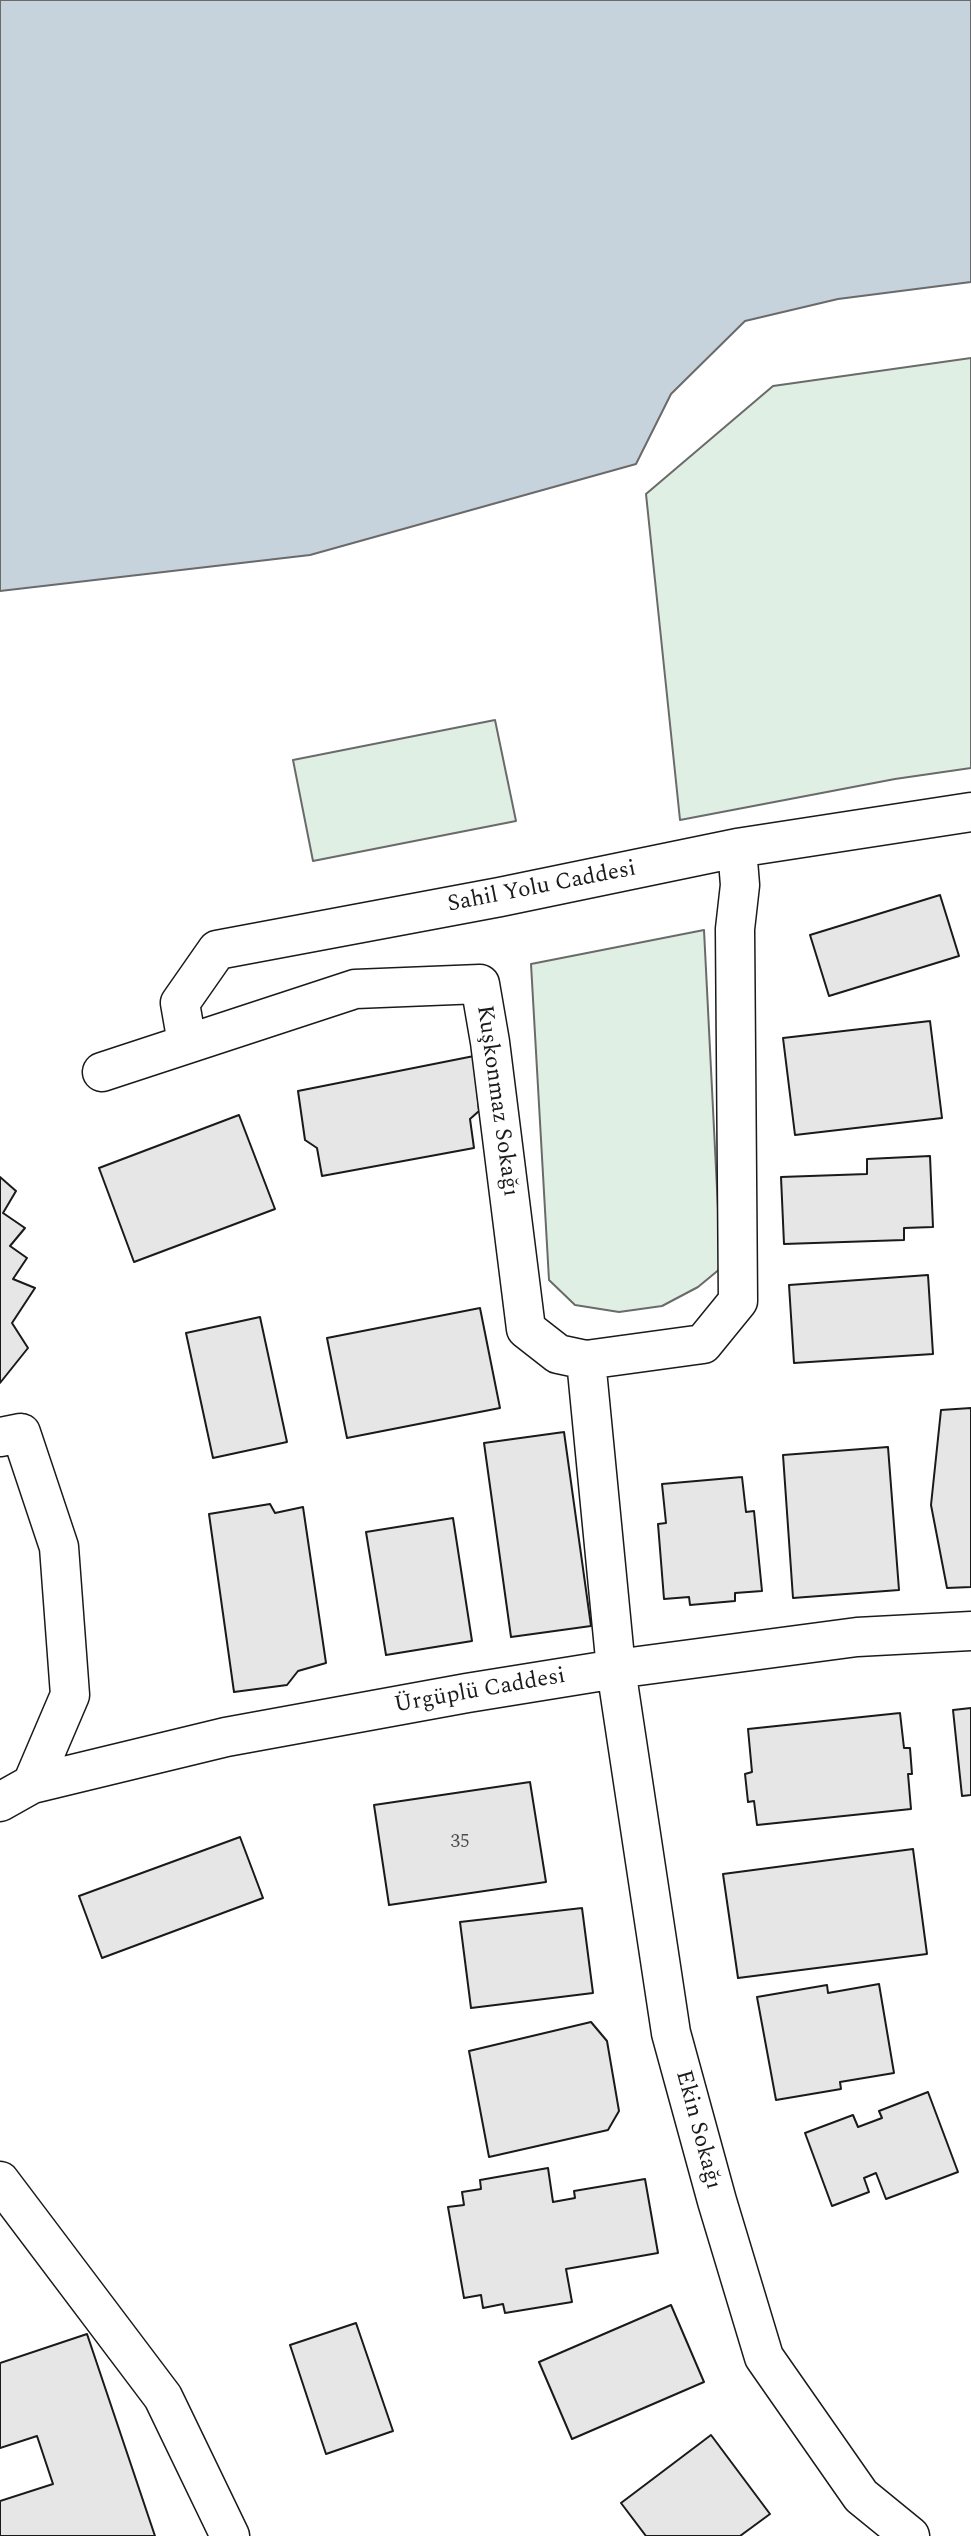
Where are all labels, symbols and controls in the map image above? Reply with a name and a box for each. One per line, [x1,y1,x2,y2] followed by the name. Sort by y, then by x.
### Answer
[445,856,639,920] street label: Sahil Yolu Caddesi
[469,1004,523,1198] street label: Kuşkonmaz Sokağı
[392,1663,568,1721] street label: Ürgüplü Caddesi
[451,1832,469,1854] house number: 35
[668,2067,726,2193] street label: Ekin Sokağı

